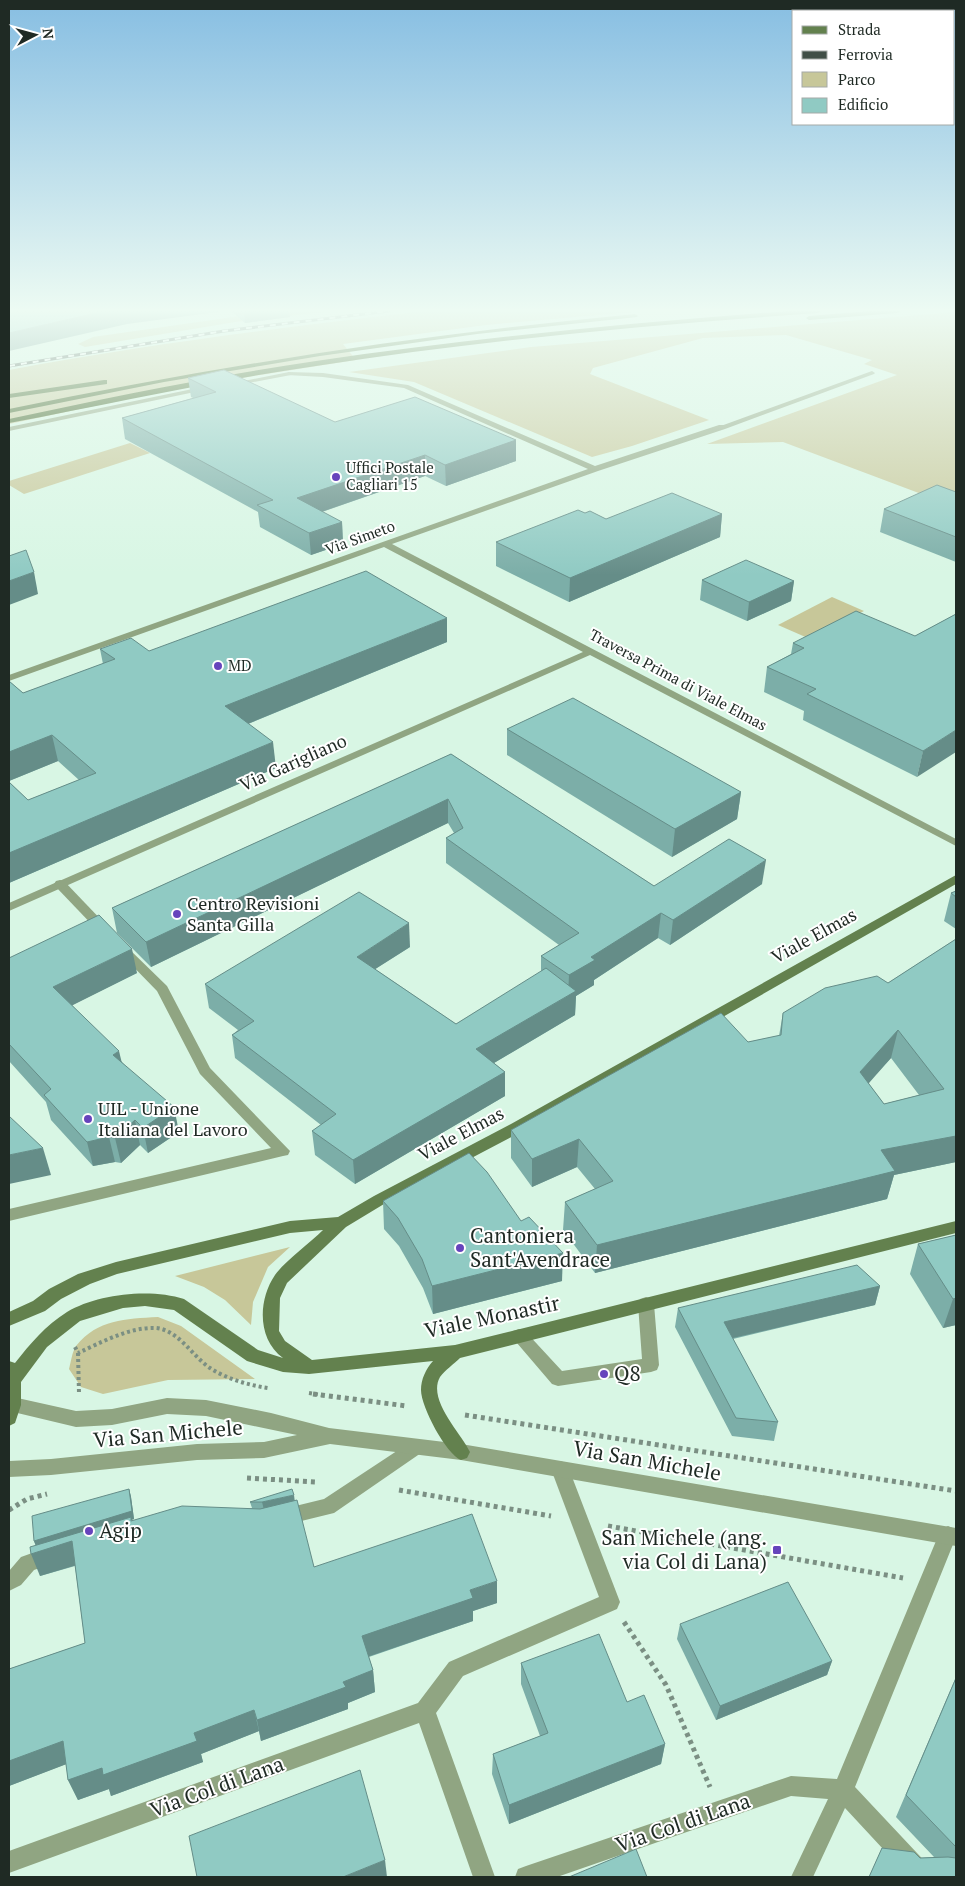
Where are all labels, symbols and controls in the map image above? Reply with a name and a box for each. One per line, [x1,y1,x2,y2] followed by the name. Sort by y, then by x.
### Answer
[10,10,60,60] north arrow
[792,10,955,125] legend
[838,19,881,39] text: Strada
[38,27,58,40] text: N
[838,44,893,64] text: Ferrovia
[838,69,875,89] text: Parco
[838,94,888,114] text: Edificio
[346,457,434,494] place label: Uffici Postale Cagliari 15
[330,471,342,483] marker: Uffici Postale Cagliari 15
[322,515,397,559] street label: Via Simeto
[586,624,771,734] street label: Traversa Prima di Viale Elmas
[228,655,252,675] place label: MD
[212,660,224,672] marker: MD
[235,728,350,796] street label: Via Garigliano
[187,891,320,936] place label: Centro Revisioni Santa Gilla
[767,902,860,968] street label: Viale Elmas
[171,908,183,920] marker: Centro Revisioni Santa Gilla
[98,1096,248,1141] place label: UIL - Unione Italiana del Lavoro
[413,1100,508,1166] street label: Viale Elmas
[82,1113,94,1125] marker: UIL - Unione Italiana del Lavoro
[470,1221,610,1273] place label: Cantoniera Sant'Avendrace
[454,1242,466,1254] marker: Cantoniera Sant'Avendrace
[422,1288,562,1344] street label: Viale Monastir
[614,1359,641,1387] place label: Q8
[598,1368,610,1380] marker: Q8
[92,1413,244,1453] street label: Via San Michele
[571,1433,723,1487] street label: Via San Michele
[99,1516,142,1544] place label: Agip
[601,1523,767,1575] place label: San Michele (ang. via Col di Lana)
[83,1525,95,1537] marker: Agip
[771,1544,783,1556] marker: San Michele (ang. via Col di Lana)
[146,1749,288,1823] street label: Via Col di Lana
[612,1786,754,1858] street label: Via Col di Lana

